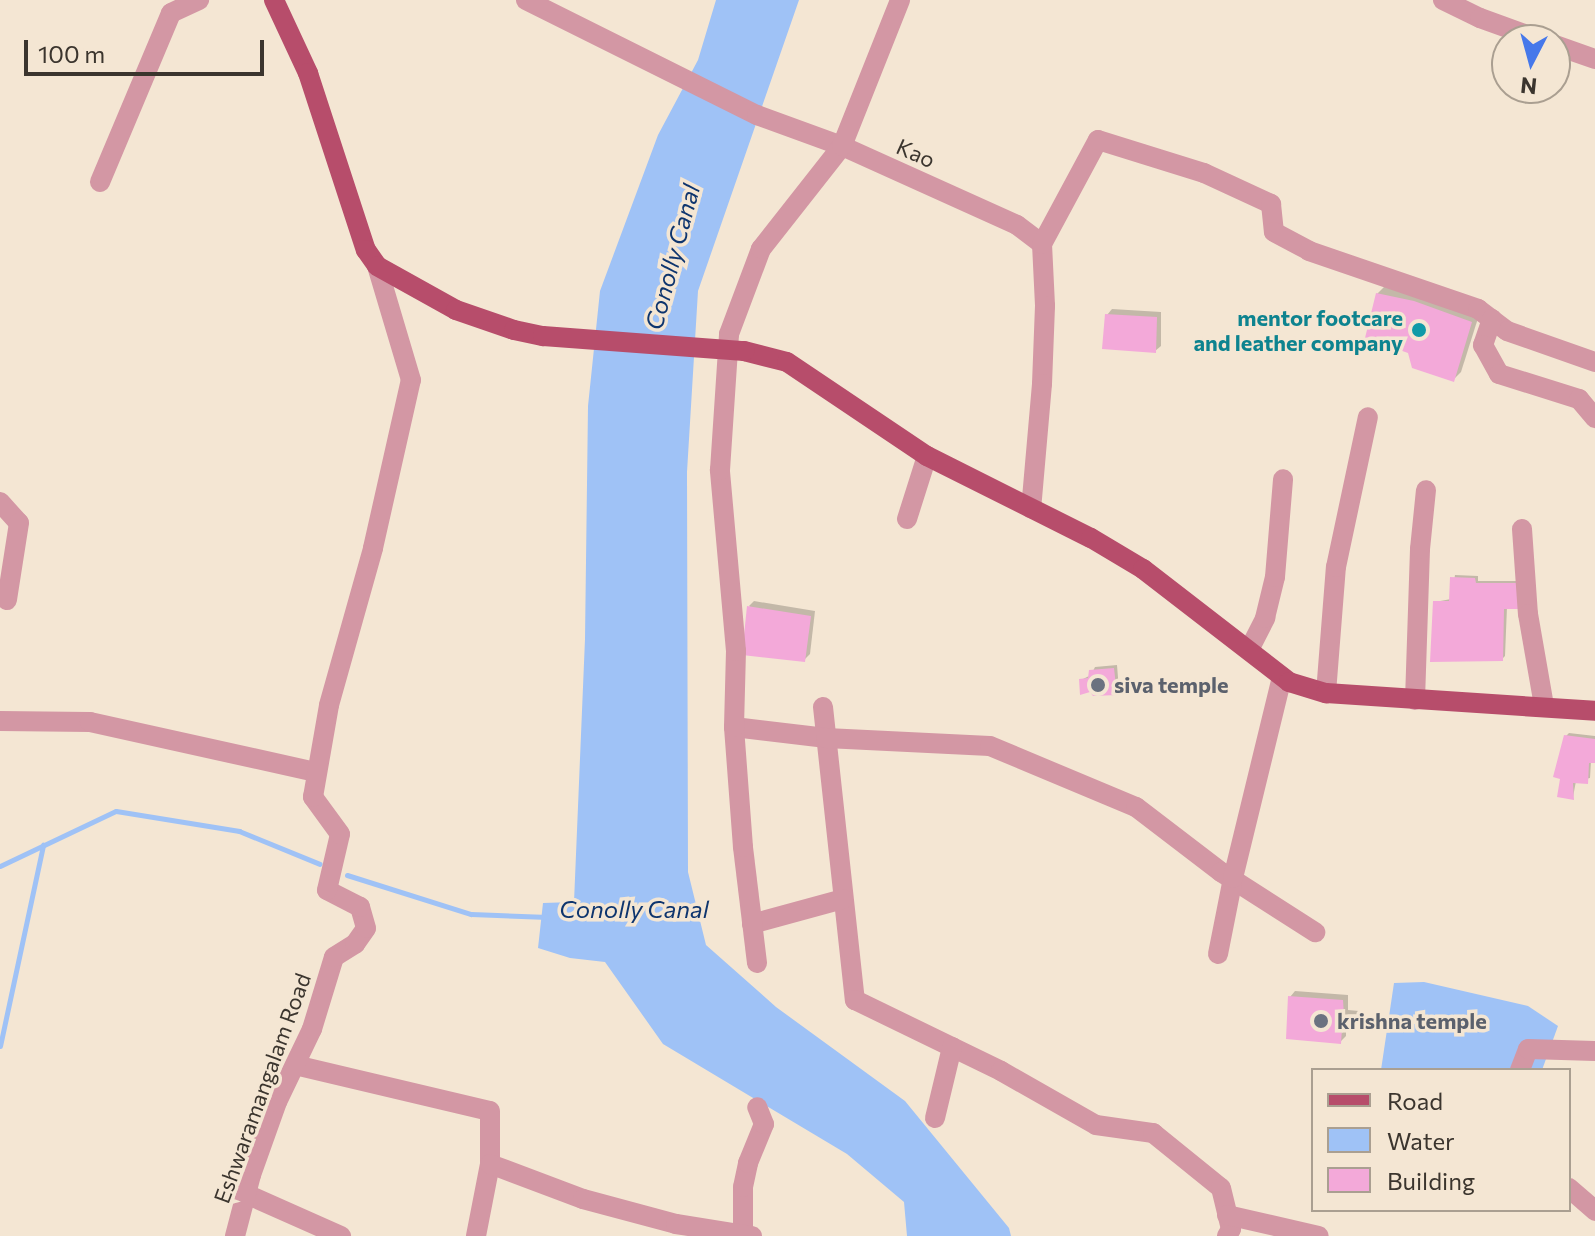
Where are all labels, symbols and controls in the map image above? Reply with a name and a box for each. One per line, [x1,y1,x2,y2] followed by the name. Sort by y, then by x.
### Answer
[28,24,268,74] scale bar
[1491,24,1571,104] north arrow
[38,39,105,68] text: 100 m
[1519,72,1538,101] text: N
[893,133,939,173] street label: Kao
[639,181,705,333] water label: Conolly Canal
[1193,304,1403,356] place label: mentor footcare and leather company
[1410,321,1428,339] marker: mentor footcare and leather company
[1114,672,1228,698] place label: siva temple
[1089,676,1107,694] marker: siva temple
[559,895,709,923] water label: Conolly Canal
[208,969,316,1207] street label: Eshwaramangalam Road
[1337,1008,1487,1034] place label: krishna temple
[1312,1012,1330,1030] marker: krishna temple
[1311,1068,1571,1212] legend
[1387,1086,1443,1115] text: Road
[1387,1126,1455,1155] text: Water
[1387,1166,1475,1195] text: Building

